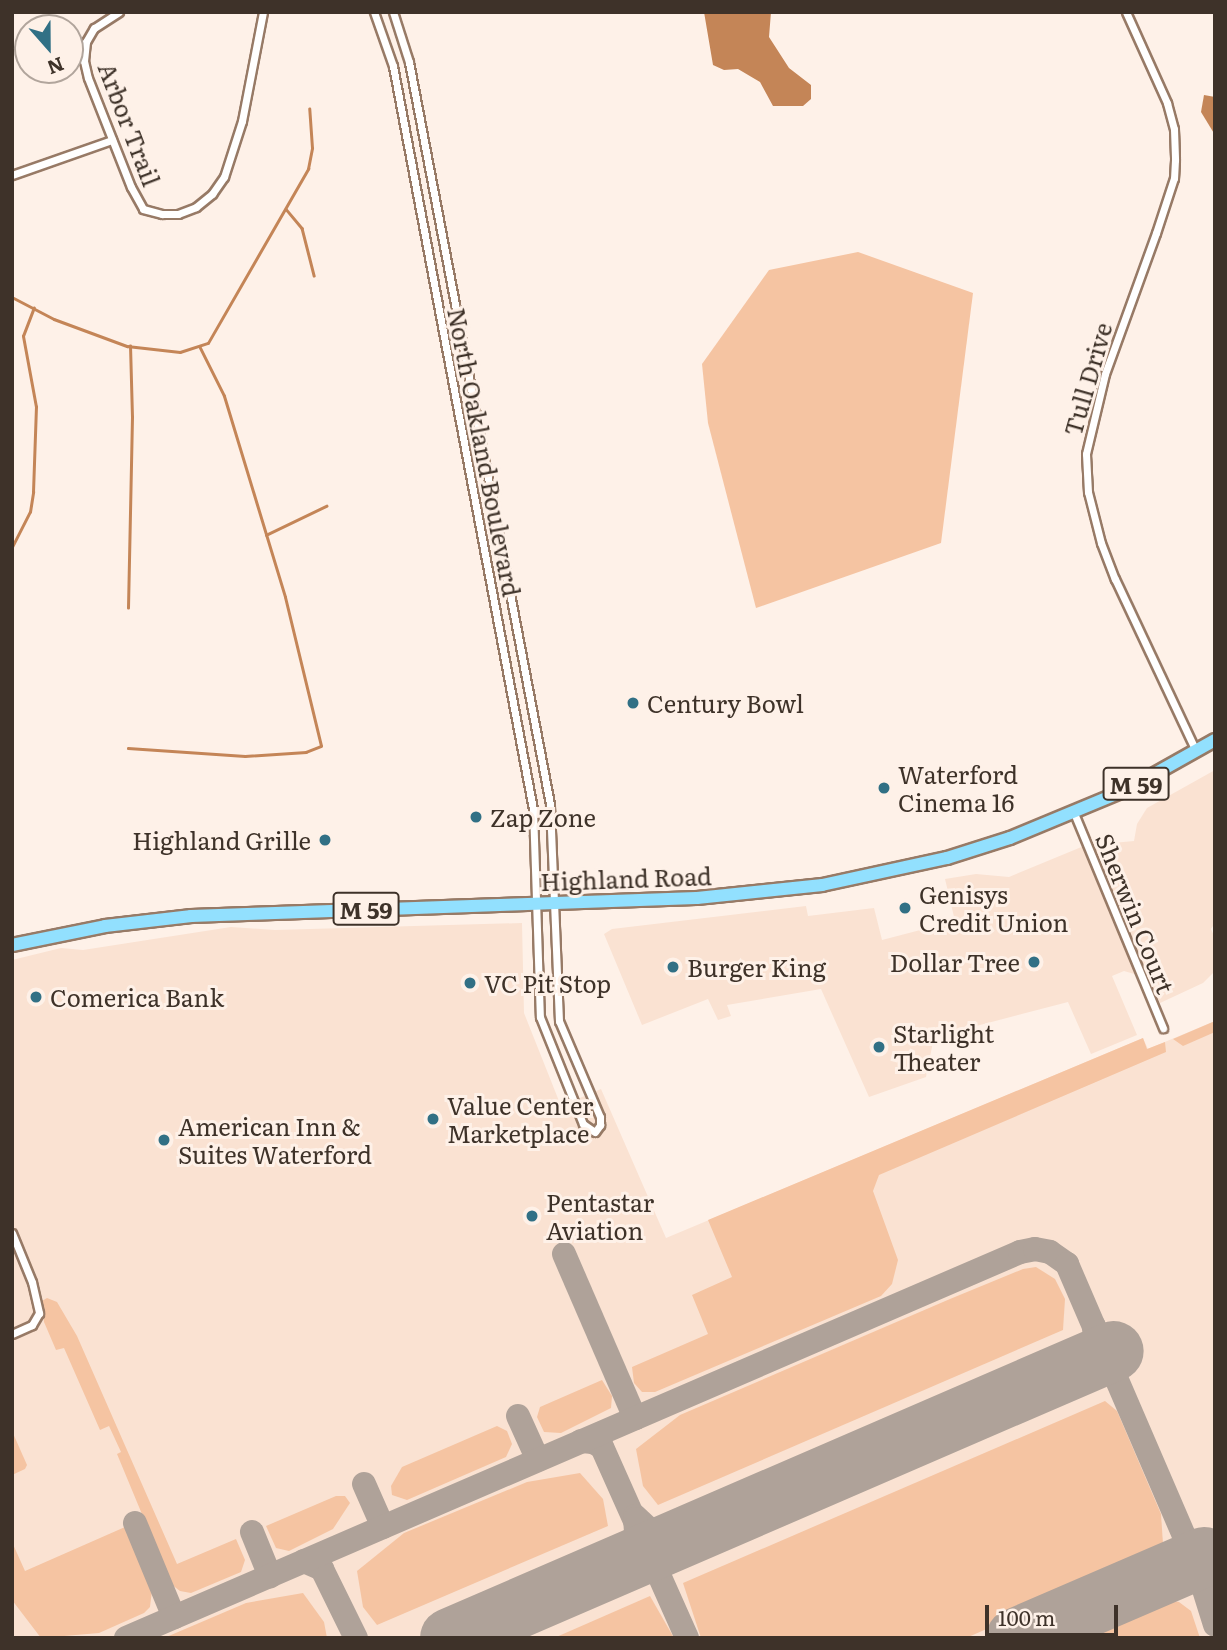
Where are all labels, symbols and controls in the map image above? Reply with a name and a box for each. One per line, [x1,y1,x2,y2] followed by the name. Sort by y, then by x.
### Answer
[14,14,84,84] north arrow
[43,51,68,83] text: N
[93,58,167,190] street label: Arbor Trail
[443,305,527,599] street label: North Oakland Boulevard
[1057,319,1117,439] street label: Tull Drive
[647,689,804,717] place label: Century Bowl
[625,695,641,711] marker: Century Bowl
[898,760,1018,816] place label: Waterford Cinema 16
[1101,764,1171,804] road number: M 59
[876,780,892,796] marker: Waterford Cinema 16
[490,803,596,831] place label: Zap Zone
[468,809,484,825] marker: Zap Zone
[132,826,311,854] place label: Highland Grille
[1091,829,1181,997] street label: Sherwin Court
[317,832,333,848] marker: Highland Grille
[540,861,712,895] street label: Highland Road
[919,880,1068,936] place label: Genisys Credit Union
[331,890,401,928] road number: M 59
[897,900,913,916] marker: Genisys Credit Union
[890,948,1020,976] place label: Dollar Tree
[687,953,826,981] place label: Burger King
[1026,954,1042,970] marker: Dollar Tree
[665,959,681,975] marker: Burger King
[484,969,611,997] place label: VC Pit Stop
[462,975,478,991] marker: VC Pit Stop
[50,983,224,1011] place label: Comerica Bank
[28,989,44,1005] marker: Comerica Bank
[893,1019,994,1075] place label: Starlight Theater
[871,1039,887,1055] marker: Starlight Theater
[447,1091,593,1147] place label: Value Center Marketplace
[425,1111,441,1127] marker: Value Center Marketplace
[178,1112,372,1168] place label: American Inn & Suites Waterford
[156,1132,172,1148] marker: American Inn & Suites Waterford
[546,1188,654,1244] place label: Pentastar Aviation
[524,1208,540,1224] marker: Pentastar Aviation
[989,1590,1122,1634] scale bar
[998,1601,1055,1632] text: 100 m

